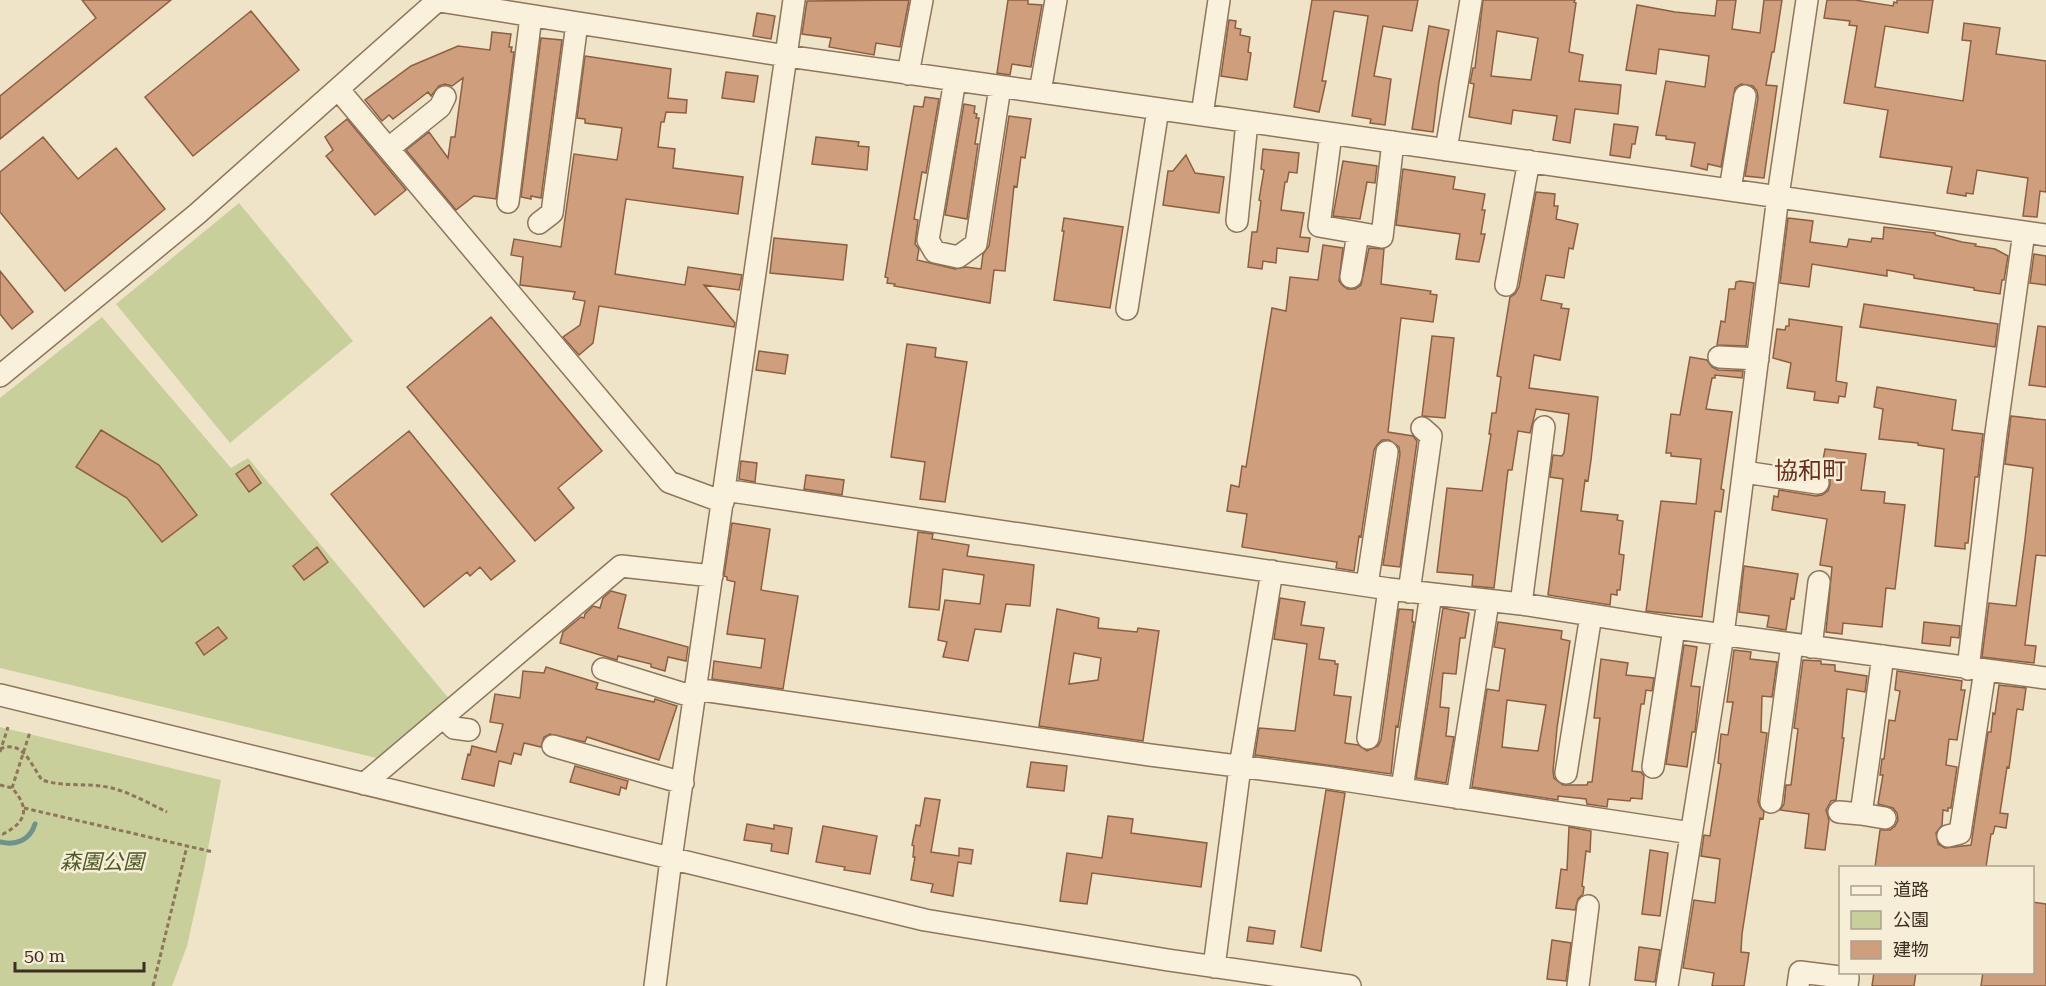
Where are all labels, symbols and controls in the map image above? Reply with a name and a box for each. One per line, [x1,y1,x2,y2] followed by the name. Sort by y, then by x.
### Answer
[1774,457,1846,485] district label: 協和町
[60,850,147,874] park label: 森園公園
[1839,866,2034,974] legend
[1893,879,1929,900] text: 道路
[1893,909,1929,930] text: 公園
[15,935,144,973] scale bar
[1893,939,1929,960] text: 建物
[24,945,65,966] text: 50 m

